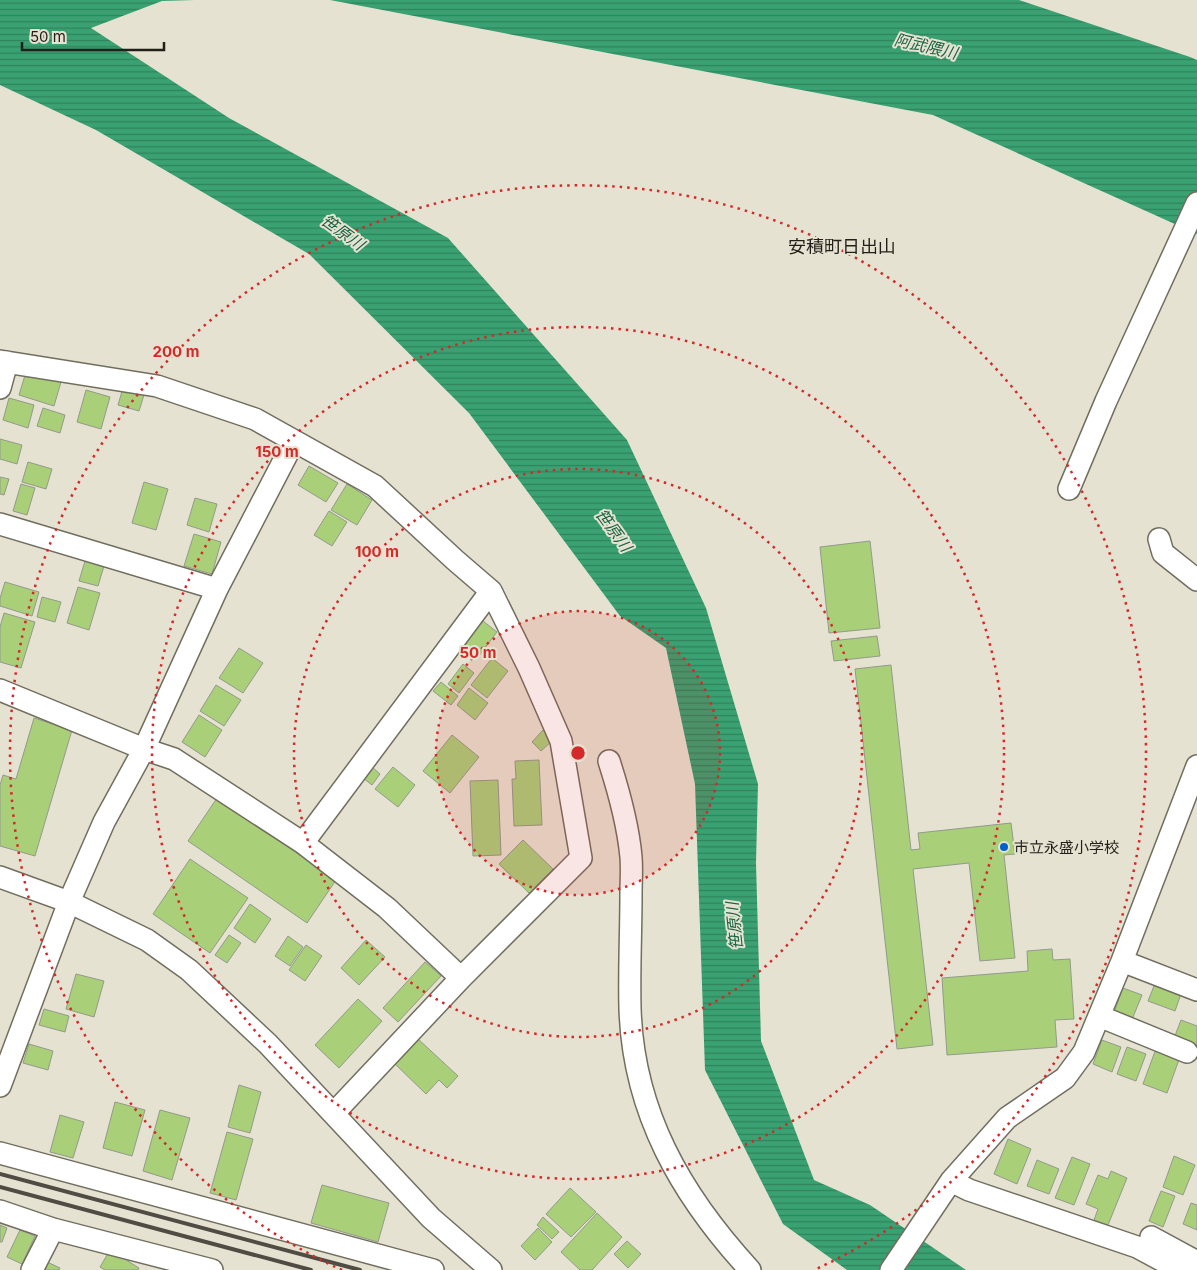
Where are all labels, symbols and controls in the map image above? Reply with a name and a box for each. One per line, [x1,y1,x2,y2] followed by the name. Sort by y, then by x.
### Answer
[22,20,165,52] scale bar
[30,27,66,46] text: 50 m
[893,29,961,63] water label: 阿武隈川
[318,210,370,255] water label: 笹原川
[788,236,896,257] district label: 安積町日出山
[153,342,199,361] text: 200 m
[255,442,299,461] text: 150 m
[592,505,637,557] water label: 笹原川
[355,542,399,561] text: 100 m
[460,643,496,662] text: 50 m
[569,744,587,762] centre of rings
[1014,838,1119,857] place label: 市立永盛小学校
[998,841,1010,853] marker: 市立永盛小学校
[721,899,746,951] water label: 笹原川

